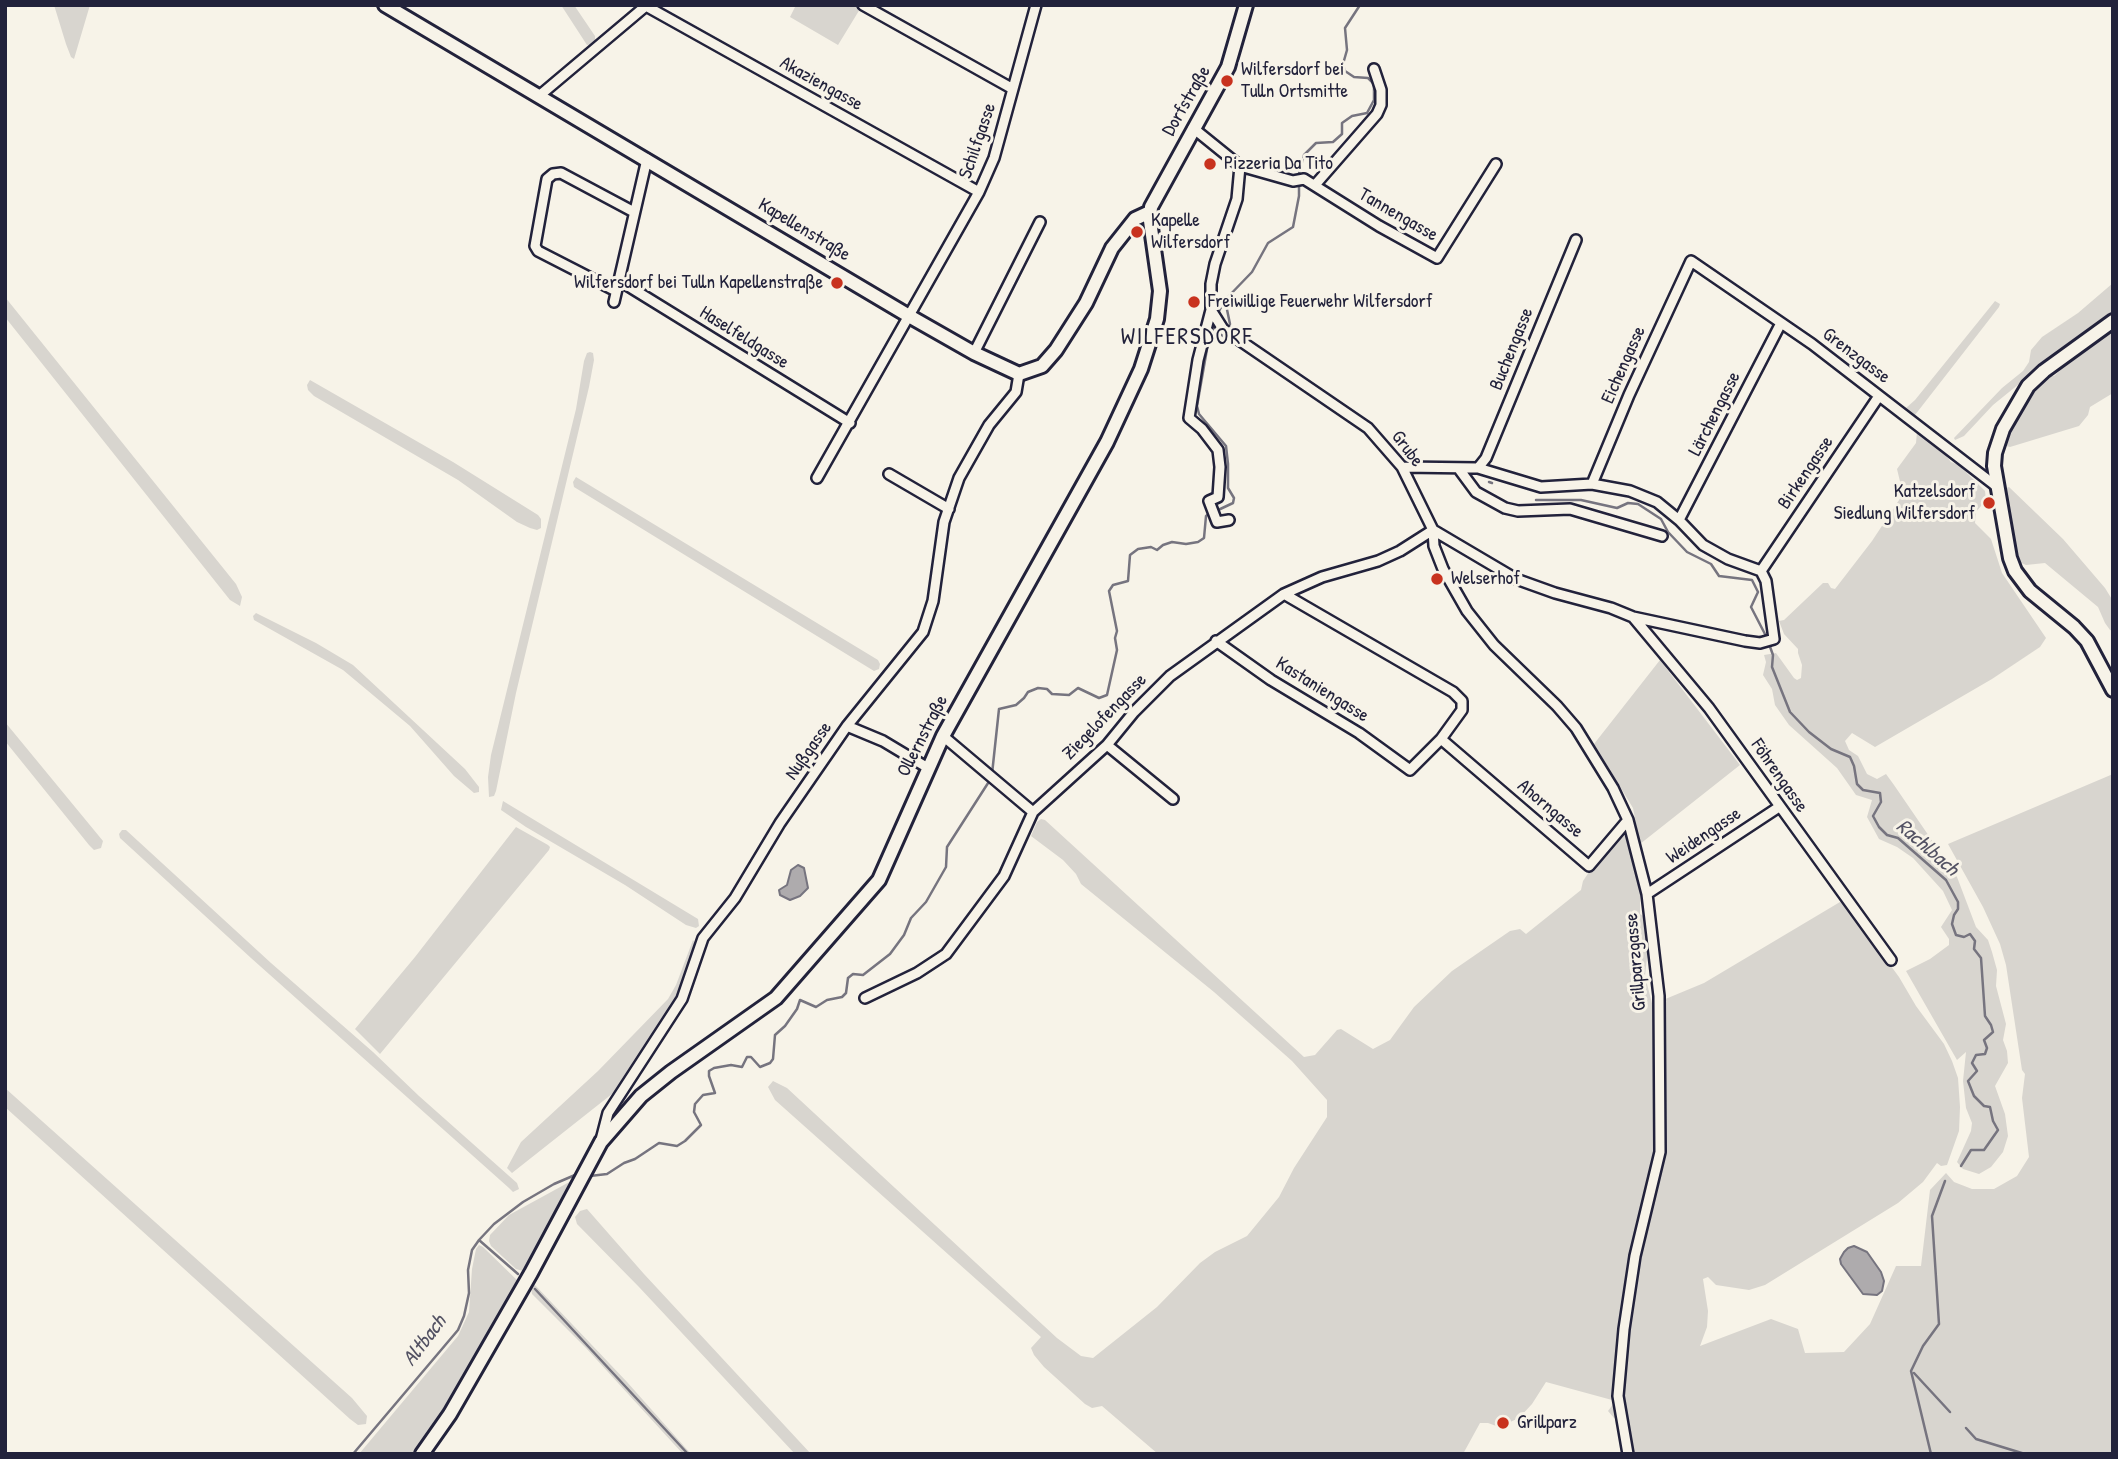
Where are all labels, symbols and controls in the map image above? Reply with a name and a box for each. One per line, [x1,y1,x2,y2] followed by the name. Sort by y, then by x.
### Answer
[776,52,866,116] street label: Akaziengasse
[1241,59,1348,103] place label: Wilfersdorf bei Tulln Ortsmitte
[1158,62,1216,140] street label: Dorfstraße
[1219,73,1235,89] marker: Wilfersdorf bei Tulln Ortsmitte
[954,100,1002,182] street label: Schilfgasse
[1224,153,1333,175] place label: Pizzeria Da Tito
[1202,156,1218,172] marker: Pizzeria Da Tito
[1354,183,1442,247] street label: Tannengasse
[754,194,854,266] street label: Kapellenstraße
[1151,210,1230,254] place label: Kapelle Wilfersdorf
[1129,224,1145,240] marker: Kapelle Wilfersdorf
[574,272,823,294] place label: Wilfersdorf bei Tulln Kapellenstraße
[829,275,845,291] marker: Wilfersdorf bei Tulln Kapellenstraße
[1208,291,1433,313] place label: Freiwillige Feuerwehr Wilfersdorf
[1186,294,1202,310] marker: Freiwillige Feuerwehr Wilfersdorf
[695,302,793,374] street label: Haselfeldgasse
[1485,304,1539,394] street label: Buchengasse
[1597,323,1651,407] street label: Eichengasse
[1818,323,1894,389] street label: Grenzgasse
[1122,324,1252,352] district label: WILFERSDORF
[1684,368,1746,460] street label: Lärchengasse
[1386,426,1428,472] street label: Grube
[1773,432,1839,514] street label: Birkengasse
[1834,481,1975,525] place label: Katzelsdorf Siedlung Wilfersdorf
[1981,495,1997,511] marker: Katzelsdorf Siedlung Wilfersdorf
[1451,568,1520,590] place label: Welserhof
[1429,571,1445,587] marker: Welserhof
[1271,652,1373,728] street label: Kastaniengasse
[1058,669,1152,765] street label: Ziegelofengasse
[893,691,953,781] street label: Ollernstraße
[781,717,837,785] street label: Nußgasse
[1745,735,1813,817] street label: Föhrengasse
[1512,775,1588,843] street label: Ahorngasse
[1662,803,1746,869] street label: Weidengasse
[1891,814,1963,882] water label: Rachlbach
[1620,912,1652,1012] street label: Grillparzgasse
[398,1311,452,1371] water label: Altbach
[1517,1412,1577,1434] place label: Grillparz
[1495,1415,1511,1431] marker: Grillparz

